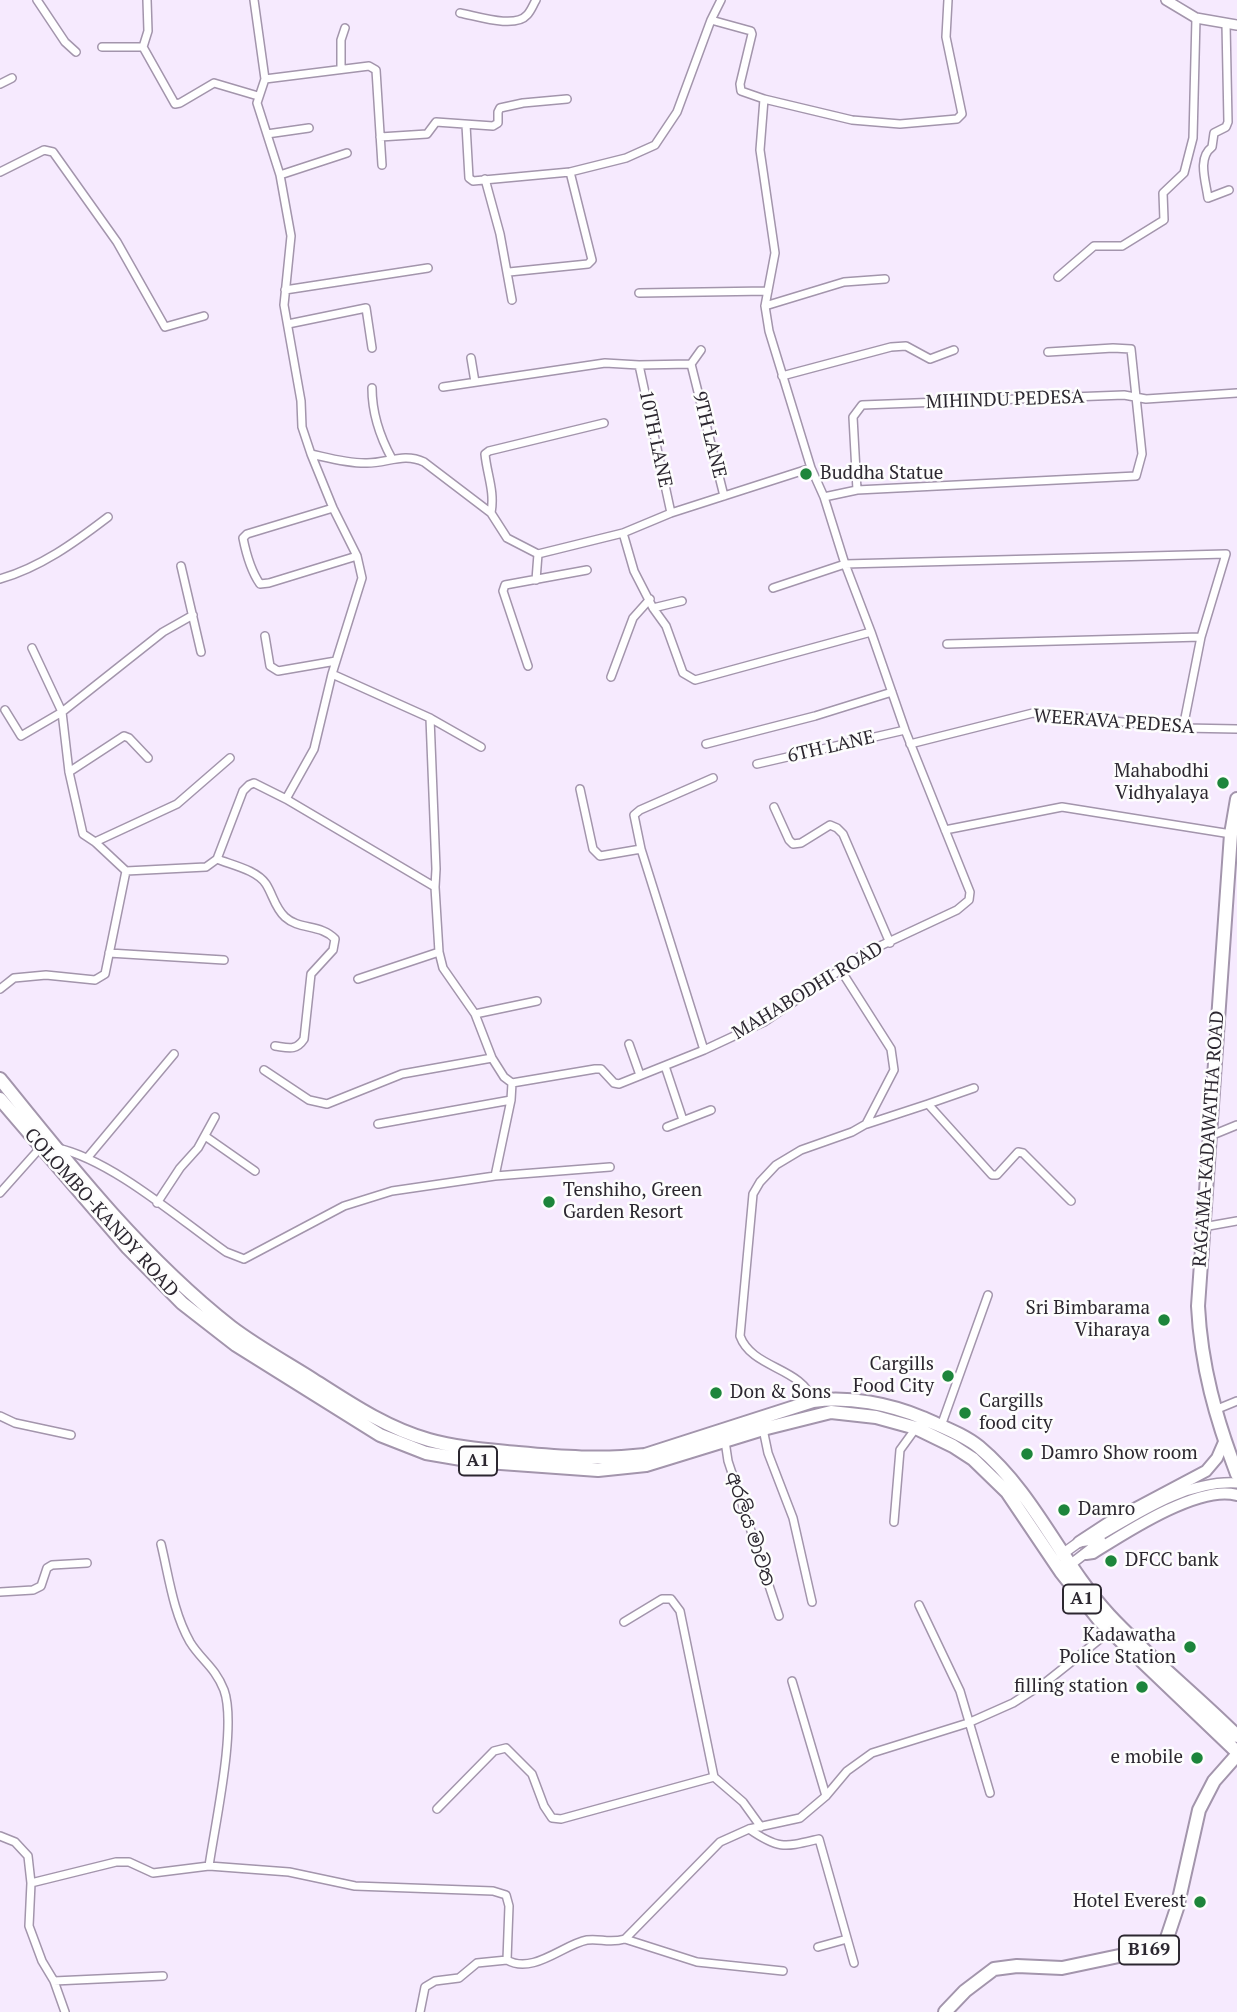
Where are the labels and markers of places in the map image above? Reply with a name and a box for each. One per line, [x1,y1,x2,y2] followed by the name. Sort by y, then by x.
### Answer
[820,463,943,485] place label: Buddha Statue
[798,466,814,482] marker: Buddha Statue
[1114,761,1209,805] place label: Mahabodhi Vidhyalaya
[1215,775,1231,791] marker: Mahabodhi Vidhyalaya
[563,1180,702,1224] place label: Tenshiho, Green Garden Resort
[541,1194,557,1210] marker: Tenshiho, Green Garden Resort
[1026,1298,1150,1342] place label: Sri Bimbarama Viharaya
[1156,1312,1172,1328] marker: Sri Bimbarama Viharaya
[853,1354,934,1398] place label: Cargills Food City
[940,1368,956,1384] marker: Cargills Food City
[730,1382,831,1404] place label: Don & Sons
[708,1385,724,1401] marker: Don & Sons
[979,1391,1053,1435] place label: Cargills food city
[957,1405,973,1421] marker: Cargills food city
[1041,1443,1198,1465] place label: Damro Show room
[1019,1446,1035,1462] marker: Damro Show room
[1078,1499,1135,1521] place label: Damro
[1056,1502,1072,1518] marker: Damro
[1125,1550,1218,1572] place label: DFCC bank
[1103,1553,1119,1569] marker: DFCC bank
[1059,1625,1176,1669] place label: Kadawatha Police Station
[1182,1639,1198,1655] marker: Kadawatha Police Station
[1014,1676,1128,1698] place label: filling station
[1134,1679,1150,1695] marker: filling station
[1111,1747,1183,1769] place label: e mobile
[1189,1750,1205,1766] marker: e mobile
[1073,1891,1186,1913] place label: Hotel Everest
[1192,1894,1208,1910] marker: Hotel Everest

